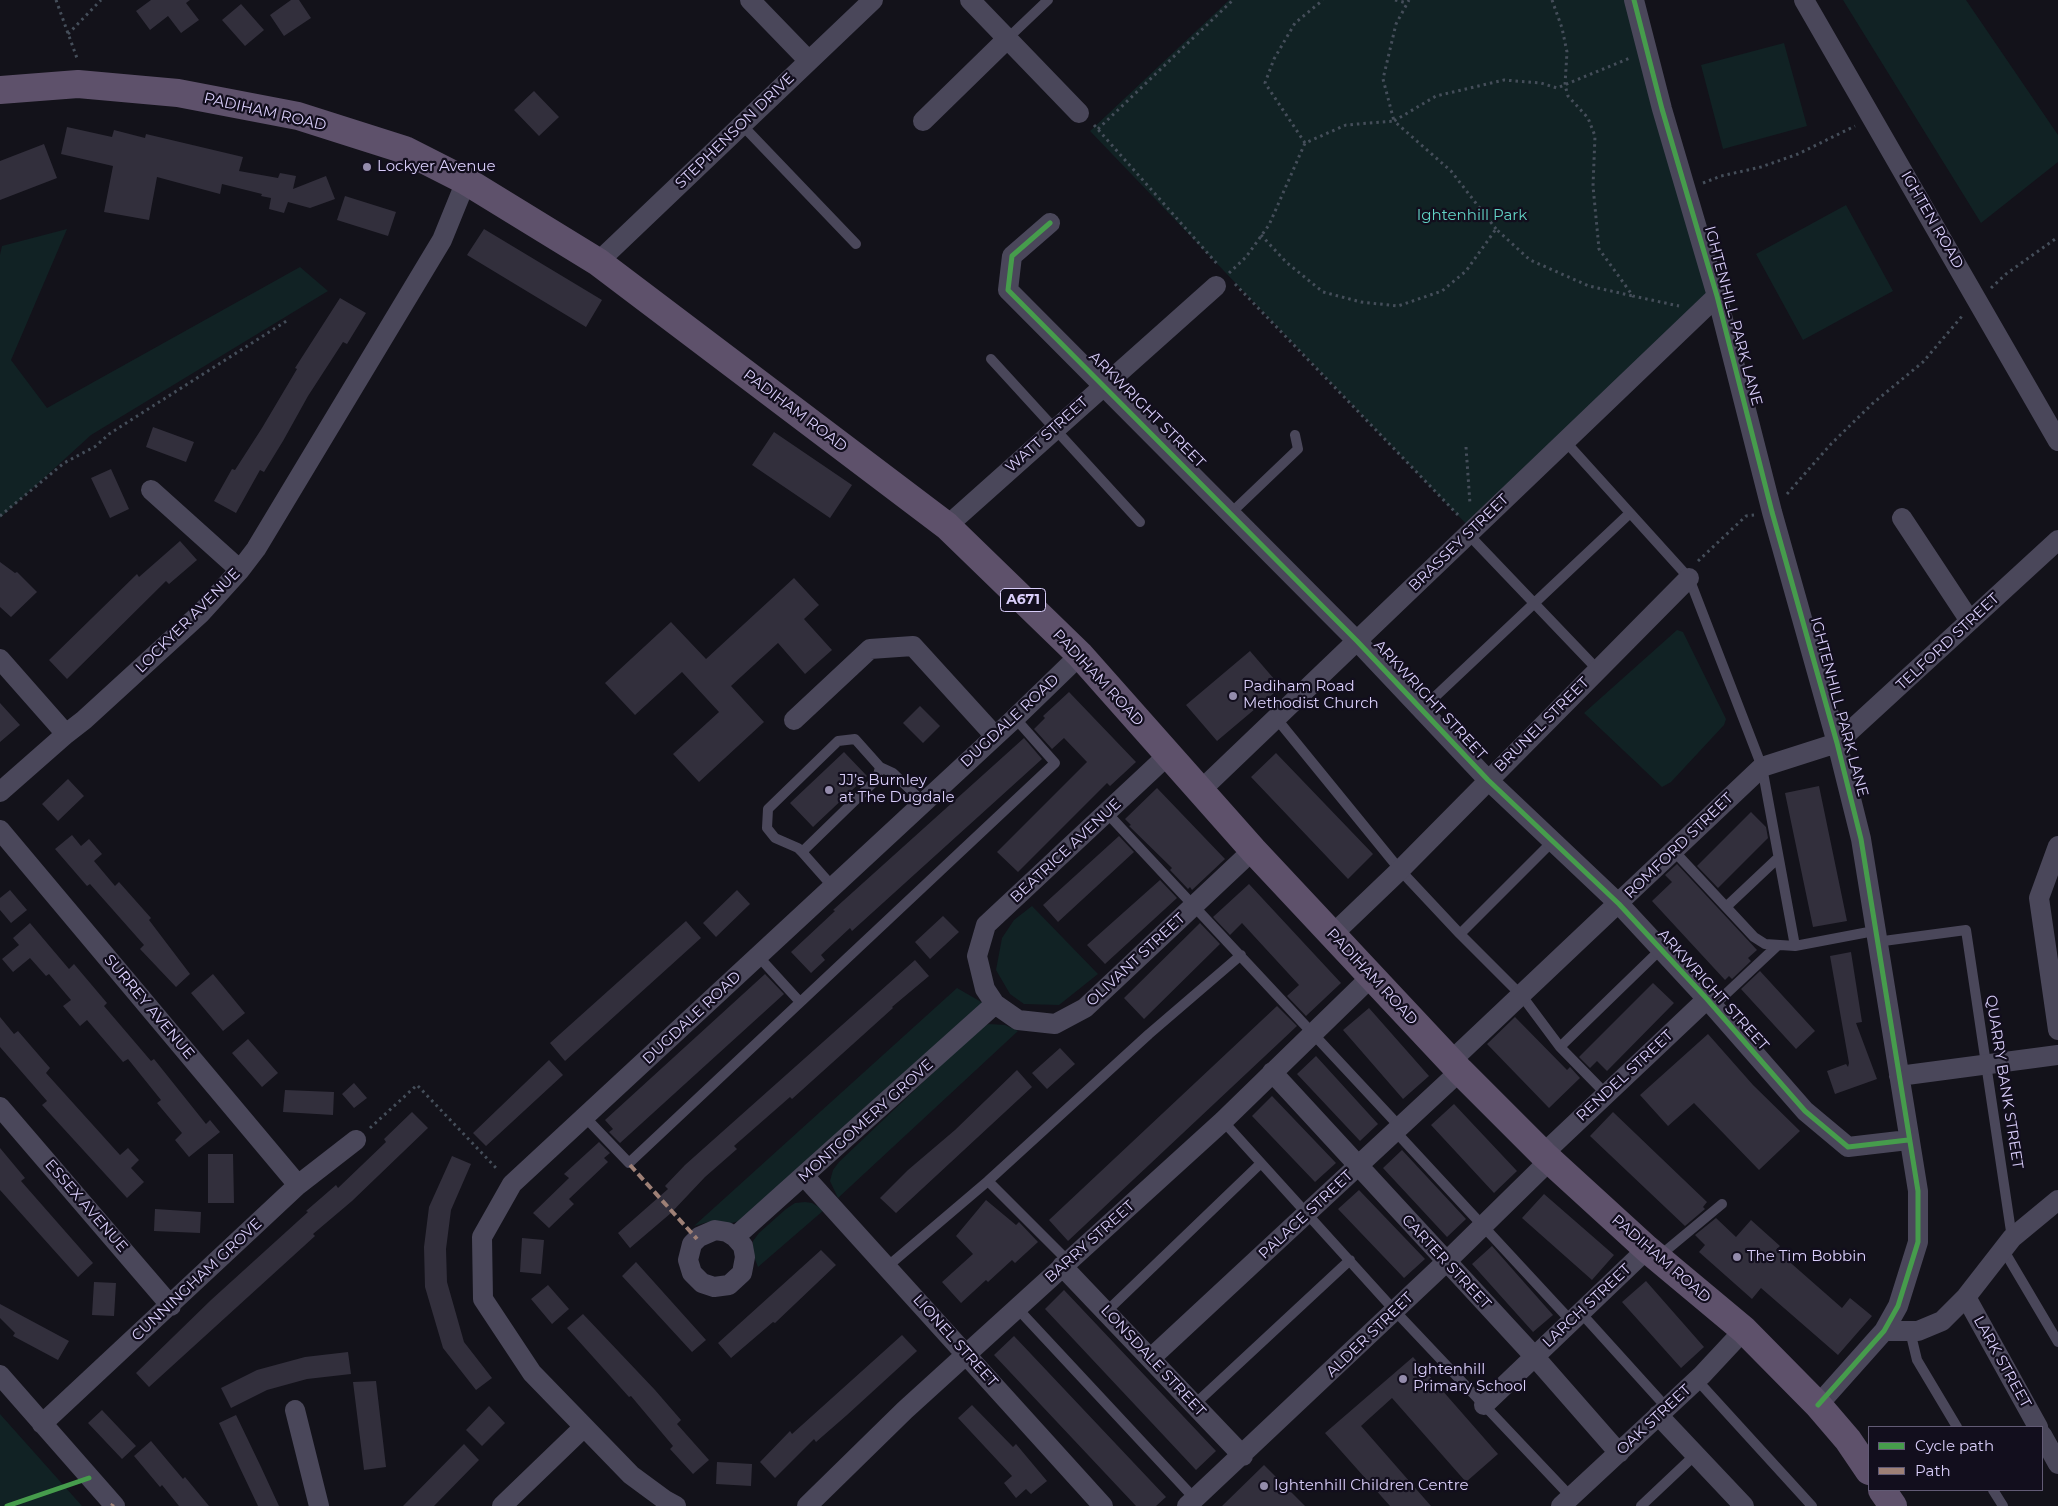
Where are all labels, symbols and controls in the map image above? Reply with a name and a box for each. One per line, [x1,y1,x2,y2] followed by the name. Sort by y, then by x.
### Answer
[672,69,798,193] street label: STEPHENSON DRIVE
[202,89,328,135] street label: PADIHAM ROAD
[377,158,496,176] place label: Lockyer Avenue
[361,161,373,173] marker: Lockyer Avenue
[1897,168,1967,272] street label: IGHTEN ROAD
[1417,207,1527,225] park label: Ightenhill Park
[1700,224,1766,408] street label: IGHTENHILL PARK LANE
[1085,348,1209,472] street label: ARKWRIGHT STREET
[740,366,850,456] street label: PADIHAM ROAD
[1002,393,1092,477] street label: WATT STREET
[1405,491,1513,595] street label: BRASSEY STREET
[132,565,244,677] street label: LOCKYER AVENUE
[1000,588,1046,612] road number: A671
[1893,590,2003,694] street label: TELFORD STREET
[1806,615,1872,799] street label: IGHTENHILL PARK LANE
[1049,626,1147,730] street label: PADIHAM ROAD
[1370,636,1490,764] street label: ARKWRIGHT STREET
[957,671,1063,771] street label: DUGDALE ROAD
[1491,674,1593,776] street label: BRUNEL STREET
[1243,678,1379,713] place label: Padiham Road Methodist Church
[1227,690,1239,702] marker: Padiham Road Methodist Church
[839,772,954,807] place label: JJ’s Burnley at The Dugdale
[823,784,835,796] marker: JJ’s Burnley at The Dugdale
[1621,789,1737,903] street label: ROMFORD STREET
[1007,795,1125,907] street label: BEATRICE AVENUE
[1083,910,1189,1010] street label: OLIVANT STREET
[1323,925,1421,1029] street label: PADIHAM ROAD
[1654,926,1772,1054] street label: ARKWRIGHT STREET
[100,951,198,1063] street label: SURREY AVENUE
[639,968,745,1068] street label: DUGDALE ROAD
[1981,994,2027,1170] street label: QUARRY BANK STREET
[1573,1027,1677,1125] street label: RENDEL STREET
[795,1056,937,1186] street label: MONTGOMERY GROVE
[41,1156,131,1256] street label: ESSEX AVENUE
[1255,1167,1357,1263] street label: PALACE STREET
[1042,1197,1138,1287] street label: BARRY STREET
[1398,1211,1494,1313] street label: CARTER STREET
[1608,1211,1714,1307] street label: PADIHAM ROAD
[128,1215,266,1345] street label: CUNNINGHAM GROVE
[1747,1248,1866,1266] place label: The Tim Bobbin
[1731,1251,1743,1263] marker: The Tim Bobbin
[1539,1260,1635,1352] street label: LARCH STREET
[1323,1289,1417,1381] street label: ALDER STREET
[909,1291,1001,1391] street label: LIONEL STREET
[1097,1302,1209,1420] street label: LONSDALE STREET
[1969,1313,2035,1411] street label: LARK STREET
[1413,1361,1527,1396] place label: Ightenhill Primary School
[1397,1373,1409,1385] marker: Ightenhill Primary School
[1613,1381,1695,1459] street label: OAK STREET
[1868,1426,2043,1491] legend
[1915,1436,1994,1455] text: Cycle path
[1915,1461,1951,1480] text: Path
[1274,1477,1469,1495] place label: Ightenhill Children Centre
[1258,1480,1270,1492] marker: Ightenhill Children Centre

